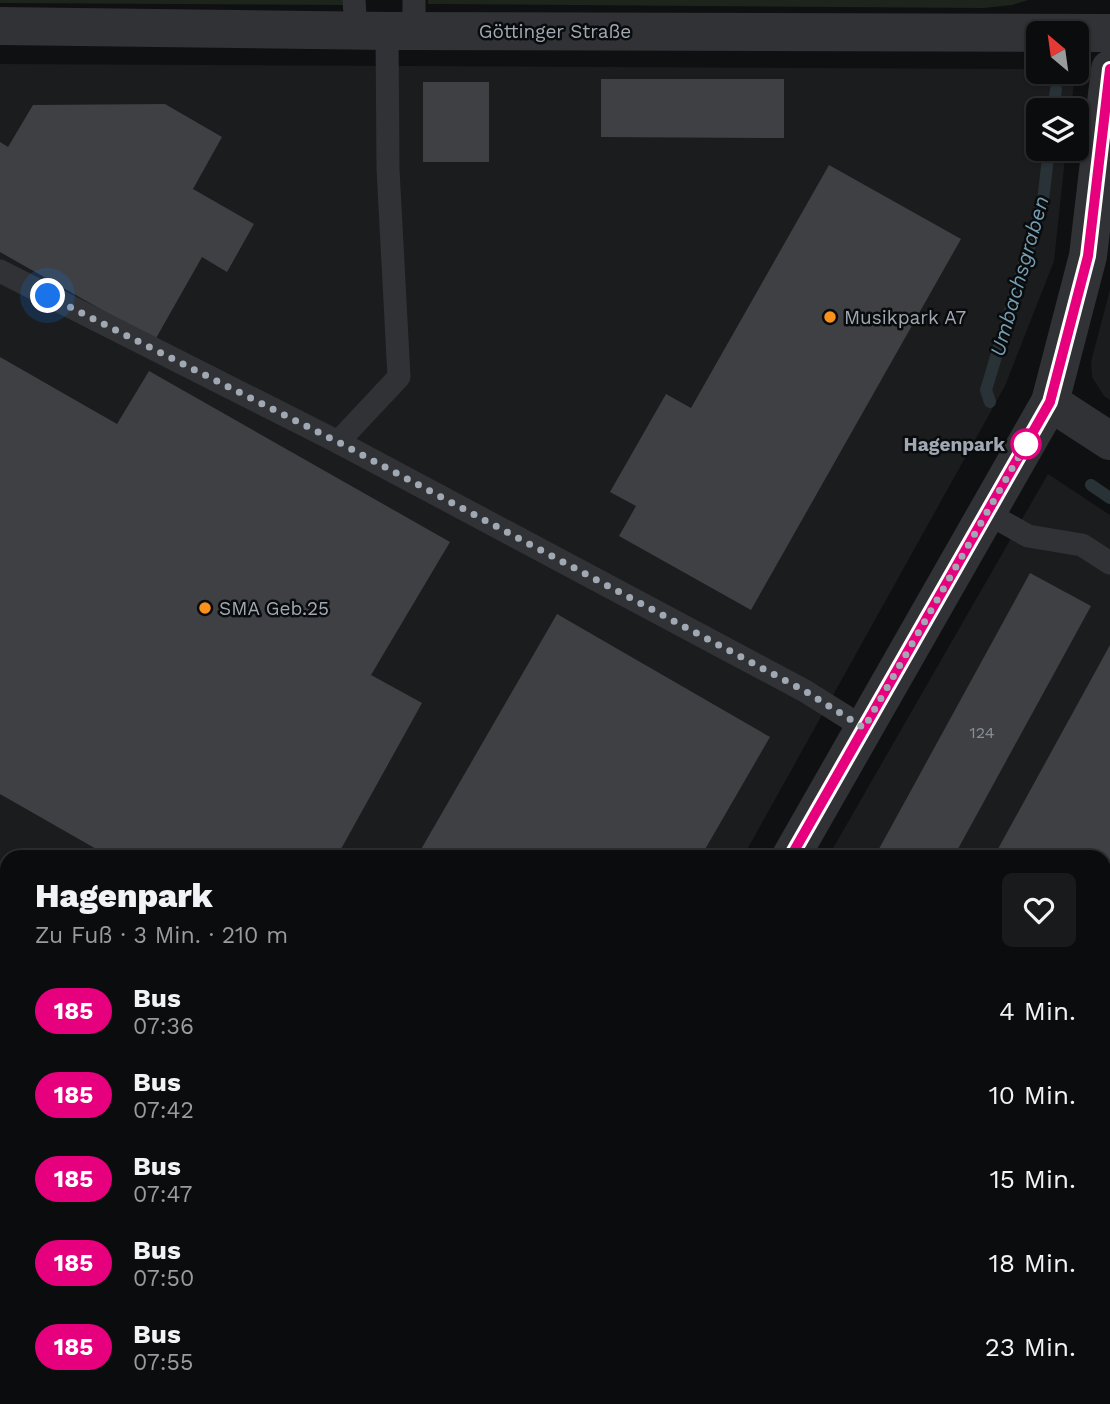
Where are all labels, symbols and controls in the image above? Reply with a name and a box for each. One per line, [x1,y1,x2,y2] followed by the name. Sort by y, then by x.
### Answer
[479,20,631,43] street label: Göttinger Straße
[1026,21,1088,84] north arrow
[1026,21,1089,161] map controls
[1026,98,1089,161] button: layers
[984,193,1054,359] water label: Umbachsgraben
[30,278,65,313] your location
[844,306,966,329] place label: Musikpark A7
[822,309,838,325] marker: Musikpark A7
[1011,429,1041,459] marker: Hagenpark
[904,433,1005,456] place label: Hagenpark
[219,597,329,620] place label: SMA Geb.25
[197,600,213,616] marker: SMA Geb.25
[970,723,995,742] house number: 124
[1002,873,1076,947] button: heart
[35,876,213,915] text: Hagenpark
[35,922,288,949] text: Zu Fuß · 3 Min. · 210 m
[133,983,181,1013] text: Bus
[999,996,1076,1026] text: 4 Min.
[54,997,93,1025] text: 185
[133,1013,194,1040] text: 07:36
[133,1067,181,1097] text: Bus
[989,1080,1076,1110] text: 10 Min.
[54,1081,93,1109] text: 185
[133,1097,194,1124] text: 07:42
[133,1151,181,1181] text: Bus
[990,1164,1076,1194] text: 15 Min.
[54,1165,93,1193] text: 185
[133,1181,192,1208] text: 07:47
[133,1235,181,1265] text: Bus
[989,1248,1076,1278] text: 18 Min.
[54,1249,93,1277] text: 185
[133,1265,194,1292] text: 07:50
[133,1319,181,1349] text: Bus
[985,1332,1076,1362] text: 23 Min.
[54,1333,93,1361] text: 185
[133,1349,193,1376] text: 07:55

